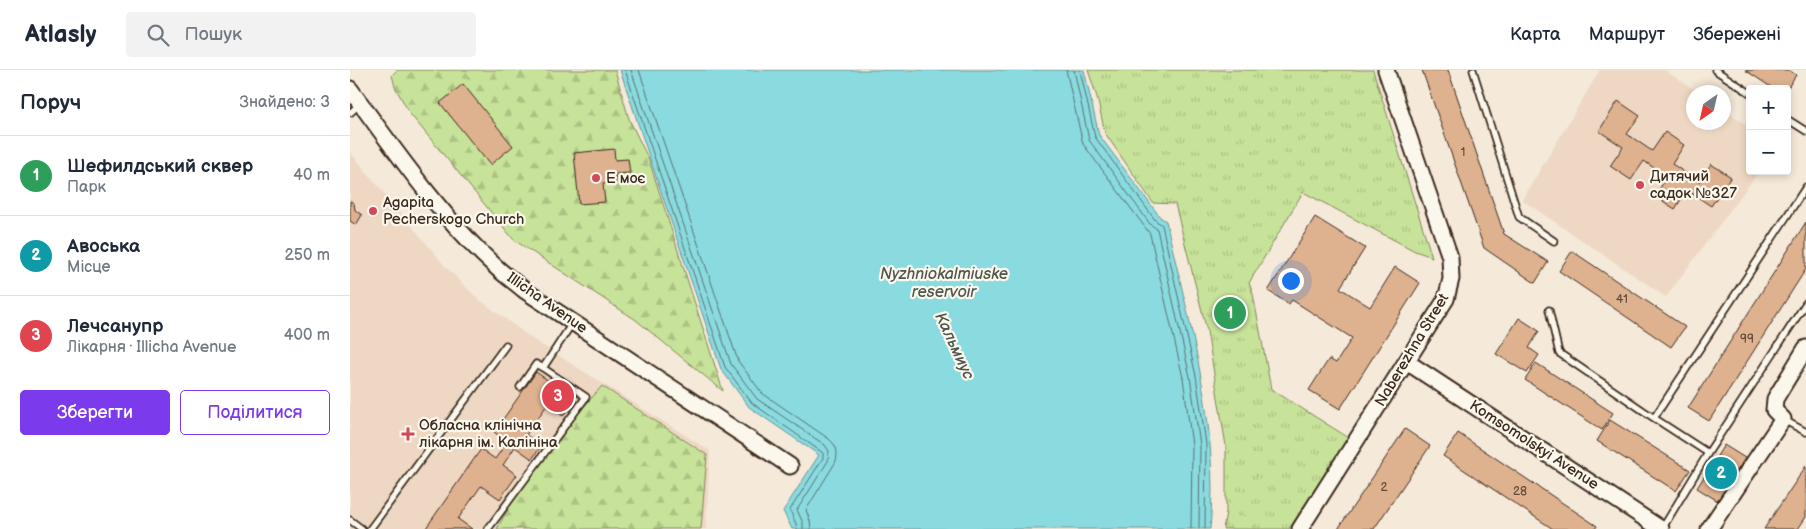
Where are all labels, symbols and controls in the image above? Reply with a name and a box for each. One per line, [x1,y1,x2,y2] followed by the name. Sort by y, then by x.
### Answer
[126,12,476,57] search box
[25,20,96,49] text: Atlasly
[144,21,172,49] icon: search
[184,23,242,46] text: Пошук
[1510,24,1561,45] text: Карта
[1589,24,1665,45] text: Маршрут
[1693,24,1781,45] text: Збережені
[1686,85,1731,130] north arrow
[1746,85,1791,175] map controls
[1746,85,1791,130] button: +
[20,90,81,115] text: Поруч
[240,93,330,112] text: Знайдено: 3
[1746,130,1791,175] button: −
[1461,145,1465,160] house number: 1
[67,155,253,178] text: Шефилдський сквер
[33,166,39,185] text: 1
[293,166,330,185] text: 40 m
[1650,167,1737,203] place label: Дитячий садок №327
[606,169,646,188] place label: Е моє
[590,172,602,184] marker: Е моє
[67,178,106,197] text: Парк
[1634,179,1646,191] marker: Дитячий садок №327
[383,193,524,229] place label: Agapita Pecherskogo Church
[367,205,379,217] marker: Agapita Pecherskogo Church
[67,235,140,258] text: Авоська
[31,246,41,265] text: 2
[284,246,330,265] text: 250 m
[67,258,111,277] text: Місце
[880,265,1008,302] water label: Nyzhniokalmiuske reservoir
[503,268,591,338] street label: Illicha Avenue
[1278,268,1304,294] your location
[1371,290,1453,410] street label: Naberezhna Street
[1616,292,1628,307] house number: 41
[1214,294,1246,332] pin: 1
[930,310,978,383] water label: Кальмиус
[67,315,164,338] text: Лечсанупр
[31,326,41,345] text: 3
[284,326,330,345] text: 400 m
[1740,332,1754,347] house number: 99
[67,338,236,357] text: Лікарня · Illicha Avenue
[542,377,574,415] pin: 3
[20,390,170,435] button: Зберегти
[180,390,330,435] button: Поділитися
[1466,396,1602,494] street label: Komsomolskyi Avenue
[419,416,558,452] place label: Обласна клінічна лікарня ім. Калініна
[401,427,415,441] marker: Обласна клінічна лікарня ім. Калініна
[1705,454,1737,492] pin: 2
[1380,480,1388,495] house number: 2
[1513,484,1527,499] house number: 28

